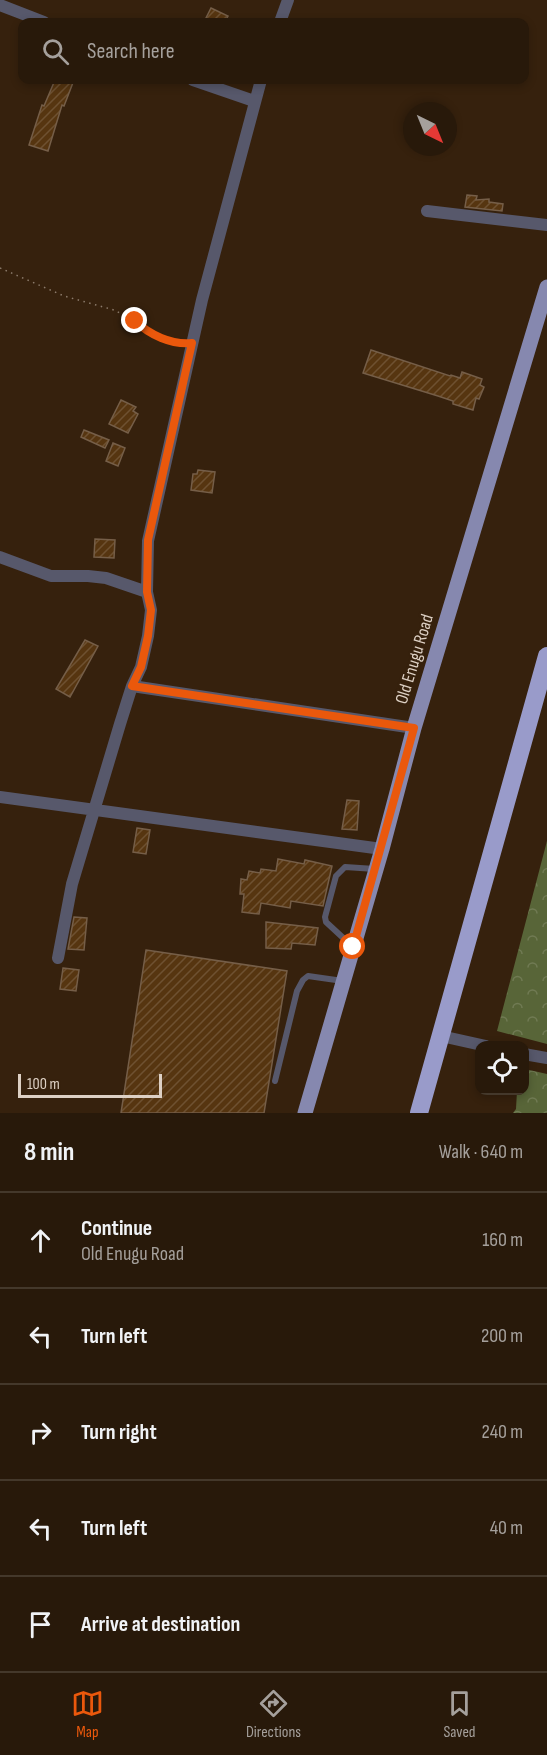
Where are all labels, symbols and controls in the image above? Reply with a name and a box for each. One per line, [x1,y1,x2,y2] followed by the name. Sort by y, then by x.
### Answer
[18,18,529,84] search box
[39,35,72,68] icon: search
[87,38,174,65] text: Search here
[403,102,457,156] north arrow
[121,307,147,333] route end
[391,612,438,707] street label: Old Enugu Road
[339,933,365,959] route start
[475,1041,529,1095] map controls
[475,1041,529,1095] button: locate
[18,1071,162,1098] scale bar
[27,1075,60,1094] text: 100 m
[24,1137,74,1168] text: 8 min
[439,1140,523,1164] text: Walk · 640 m
[81,1215,152,1242] text: Continue
[24,1224,57,1257] icon: ahead
[482,1228,523,1252] text: 160 m
[81,1242,184,1266] text: Old Enugu Road
[24,1320,57,1353] icon: left
[81,1323,147,1350] text: Turn left
[481,1324,523,1348] text: 200 m
[24,1416,57,1449] icon: right
[81,1419,157,1446] text: Turn right
[482,1420,523,1444] text: 240 m
[24,1512,57,1545] icon: left
[81,1515,147,1542] text: Turn left
[490,1516,523,1540] text: 40 m
[24,1608,57,1641] icon: arrive
[81,1611,240,1638] text: Arrive at destination
[71,1687,104,1742] tab: Map
[246,1687,301,1742] tab: Directions
[443,1687,476,1742] tab: Saved

